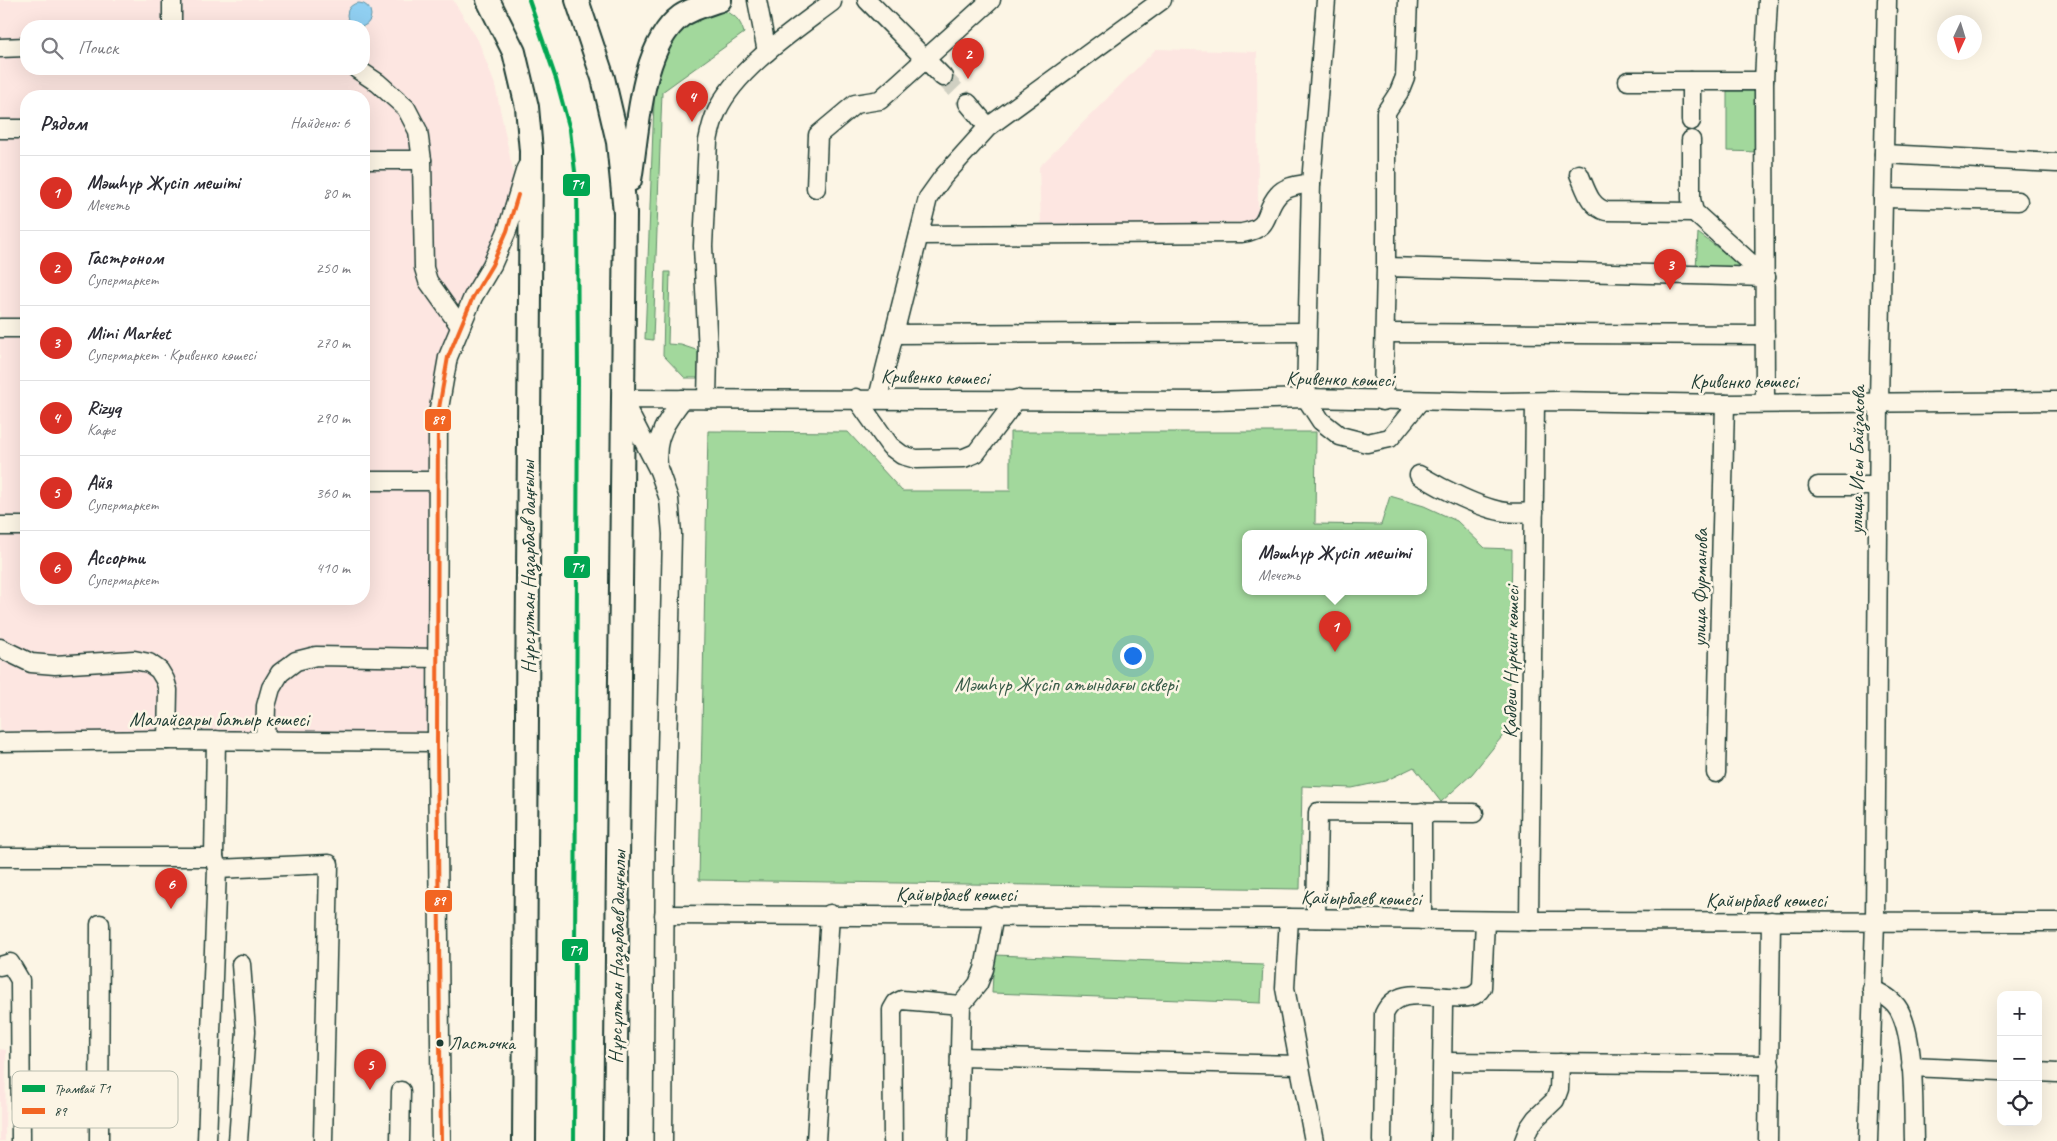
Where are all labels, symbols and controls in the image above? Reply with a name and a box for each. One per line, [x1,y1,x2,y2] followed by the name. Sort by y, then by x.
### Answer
[1937,15,1982,60] north arrow
[20,20,370,75] search box
[38,34,66,62] icon: search
[78,36,118,60] text: Поиск
[952,38,984,79] pin: 2
[676,81,708,122] pin: 4
[40,110,87,136] text: Рядом
[290,113,350,133] text: Найдено: 6
[87,171,240,195] text: Мәшһүр Жүсіп мешіті
[562,173,591,197] line badge: T1
[571,176,585,193] text: T1
[52,183,60,203] text: 1
[323,183,350,203] text: 80 m
[87,195,129,215] text: Мечеть
[87,246,163,270] text: Гастроном
[1654,249,1686,290] pin: 3
[52,258,60,278] text: 2
[316,258,350,278] text: 250 m
[87,270,158,290] text: Супермаркет
[87,321,170,345] text: Mini Market
[52,333,60,353] text: 3
[316,333,350,353] text: 270 m
[87,345,256,365] text: Супермаркет · Кривенко көшесі
[881,364,992,390] street label: Кривенко көшесі
[1286,366,1397,392] street label: Кривенко көшесі
[1690,369,1800,394] street label: Кривенко көшесі
[1843,384,1872,536] street label: улица Исы Байзакова
[87,396,121,420] text: Rizyq
[52,408,60,428] text: 4
[316,408,350,428] text: 290 m
[424,408,452,432] line badge: 89
[432,411,446,428] text: 89
[87,420,115,440] text: Кафе
[516,459,542,674] street label: Нұрсұлтан Назарбаев даңғылы
[87,471,112,495] text: Айя
[53,483,59,503] text: 5
[316,483,350,503] text: 360 m
[87,495,158,515] text: Супермаркет
[1686,527,1714,648] street label: улица Фурманова
[1242,530,1427,595] popup
[1258,541,1411,565] text: Мәшһүр Жүсіп мешіті
[87,546,145,570] text: Ассорти
[563,555,591,579] line badge: T1
[52,558,60,578] text: 6
[316,558,350,578] text: 410 m
[571,559,585,576] text: T1
[1258,565,1300,585] text: Мечеть
[87,570,158,590] text: Супермаркет
[1497,583,1525,739] street label: Қабдеш Нұркин көшесі
[1319,611,1351,652] pin: 1
[1120,643,1146,669] your location
[955,672,1180,697] park label: Мәшһүр Жүсіп атындағы сквері
[129,707,311,732] street label: Малайсары батыр көшесі
[603,849,632,1064] street label: Нұрсұлтан Назарбаев даңғылы
[155,868,187,909] pin: 6
[896,882,1018,907] street label: Қайырбаев көшесі
[1301,884,1424,912] street label: Қайырбаев көшесі
[1706,888,1828,913] street label: Қайырбаев көшесі
[424,889,453,913] line badge: 89
[433,892,447,909] text: 89
[561,938,589,962] line badge: T1
[569,942,583,959] text: T1
[1997,991,2042,1126] map controls
[1997,991,2042,1036] button: +
[449,1031,517,1055] place label: Ласточка
[1997,1036,2042,1081] button: −
[435,1038,445,1048] marker: Ласточка
[354,1049,386,1090] pin: 5
[12,1071,178,1128] legend
[54,1080,111,1097] text: Трамвай T1
[1997,1081,2042,1126] button: locate
[54,1103,68,1120] text: 89

